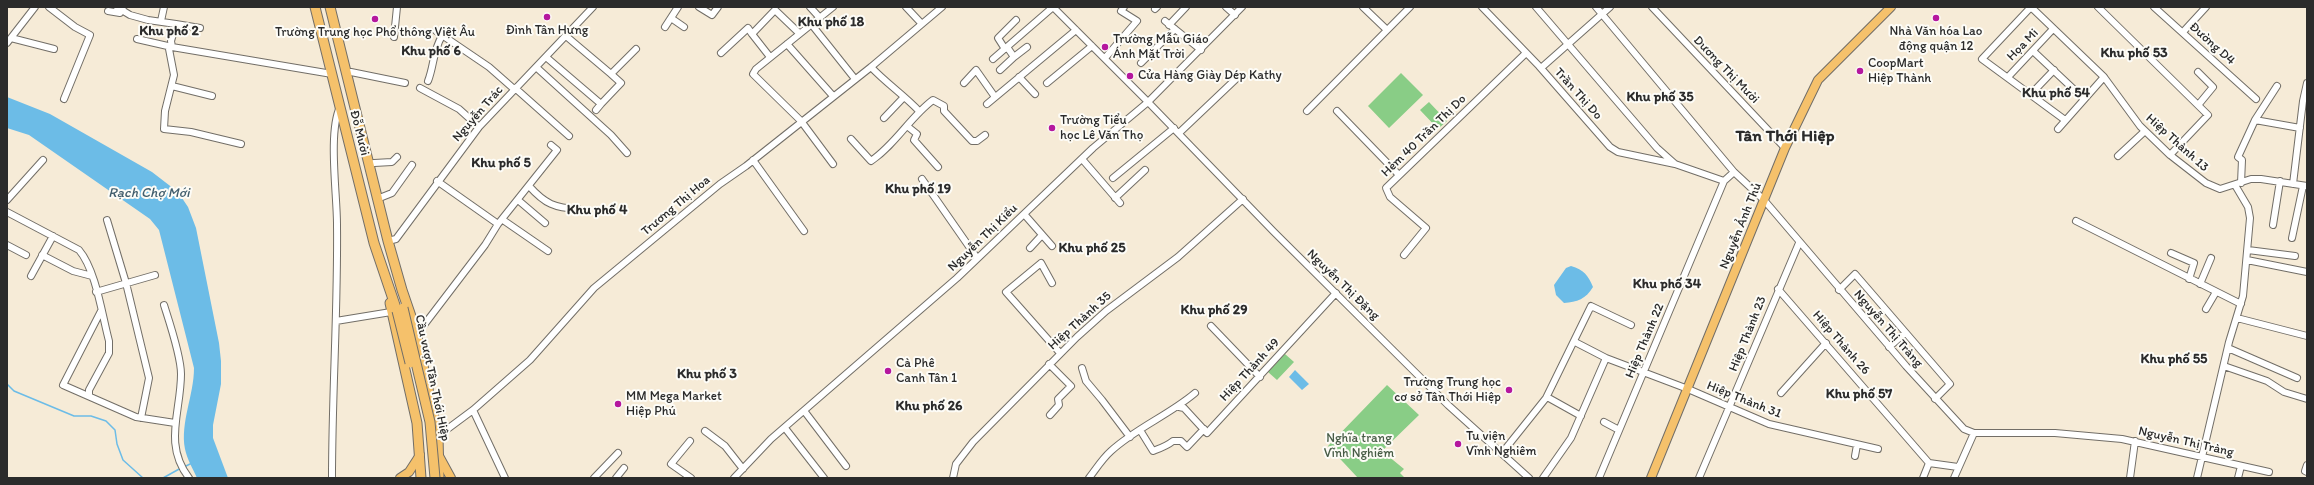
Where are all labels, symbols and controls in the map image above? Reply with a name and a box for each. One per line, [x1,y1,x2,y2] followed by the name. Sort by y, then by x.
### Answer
[542,12,552,22] marker: Đình Tân Hưng
[1931,13,1941,23] marker: Nhà Văn hóa Lao động quận 12
[370,14,380,24] marker: Trường Trung học Phổ thông Việt Âu
[798,14,864,30] district label: Khu phố 18
[2186,19,2238,69] street label: Đường D4
[139,23,199,39] district label: Khu phố 2
[506,23,588,39] place label: Đình Tân Hưng
[1890,24,1982,55] place label: Nhà Văn hóa Lao động quận 12
[275,25,475,41] place label: Trường Trung học Phổ thông Việt Âu
[2004,26,2042,64] street label: Họa Mi
[1113,32,1209,63] place label: Trường Mẫu Giáo Ánh Mặt Trời
[1690,33,1762,107] street label: Dương Thị Mười
[1100,42,1110,52] marker: Trường Mẫu Giáo Ánh Mặt Trời
[401,43,461,59] district label: Khu phố 6
[2100,45,2168,61] district label: Khu phố 53
[1868,56,1931,87] place label: CoopMart Hiệp Thành
[1551,65,1605,123] street label: Trần Thị Do
[1855,66,1865,76] marker: CoopMart Hiệp Thành
[1138,68,1282,84] place label: Cửa Hàng Giày Dép Kathy
[1125,71,1135,81] marker: Cửa Hàng Giày Dép Kathy
[449,83,507,145] street label: Nguyễn Trác
[2022,85,2090,101] district label: Khu phố 54
[1626,89,1694,105] district label: Khu phố 35
[1378,91,1470,181] street label: Hẻm 40 Trần Thị Do
[346,109,372,157] street label: Đỗ Mười
[2142,111,2212,175] street label: Hiệp Thành 13
[1060,113,1143,144] place label: Trường Tiểu học Lê Văn Thọ
[1047,123,1057,133] marker: Trường Tiểu học Lê Văn Thọ
[1736,127,1834,147] district label: Tân Thới Hiệp
[471,155,531,171] district label: Khu phố 5
[638,173,714,239] street label: Trương Thị Hoa
[1717,180,1765,272] street label: Nguyễn Ảnh Thủ
[885,181,951,197] district label: Khu phố 19
[108,185,190,201] water label: Rạch Chợ Mới
[945,201,1021,275] street label: Nguyễn Thị Kiểu
[567,202,627,218] district label: Khu phố 4
[1059,240,1125,256] district label: Khu phố 25
[1303,246,1383,324] street label: Nguyễn Thị Đặng
[1633,276,1701,292] district label: Khu phố 34
[1850,287,1926,371] street label: Nguyễn Thị Tràng
[1045,288,1115,354] street label: Hiệp Thành 35
[1726,294,1770,374] street label: Hiệp Thành 23
[1622,301,1668,381] street label: Hiệp Thành 22
[1181,302,1247,318] district label: Khu phố 29
[1809,308,1873,378] street label: Hiệp Thành 26
[411,313,453,443] street label: Cầu vượt Tân Thới Hiệp
[1217,335,1283,405] street label: Hiệp Thành 49
[2141,351,2207,367] district label: Khu phố 55
[896,356,957,387] place label: Cà Phê Canh Tân 1
[677,366,737,382] district label: Khu phố 3
[883,366,893,376] marker: Cà Phê Canh Tân 1
[1394,375,1501,406] place label: Trường Trung học cơ sở Tân Thới Hiệp
[1704,378,1784,422] street label: Hiệp Thành 31
[1504,385,1514,395] marker: Trường Trung học cơ sở Tân Thới Hiệp
[1826,386,1892,402] district label: Khu phố 57
[626,389,722,420] place label: MM Mega Market Hiệp Phú
[895,398,963,414] district label: Khu phố 26
[613,399,623,409] marker: MM Mega Market Hiệp Phú
[2137,423,2235,461] street label: Nguyễn Thị Tràng
[1466,429,1536,460] place label: Tu viện Vĩnh Nghiêm
[1324,431,1394,462] park label: Nghĩa trang Vĩnh Nghiêm
[1453,439,1463,449] marker: Tu viện Vĩnh Nghiêm

